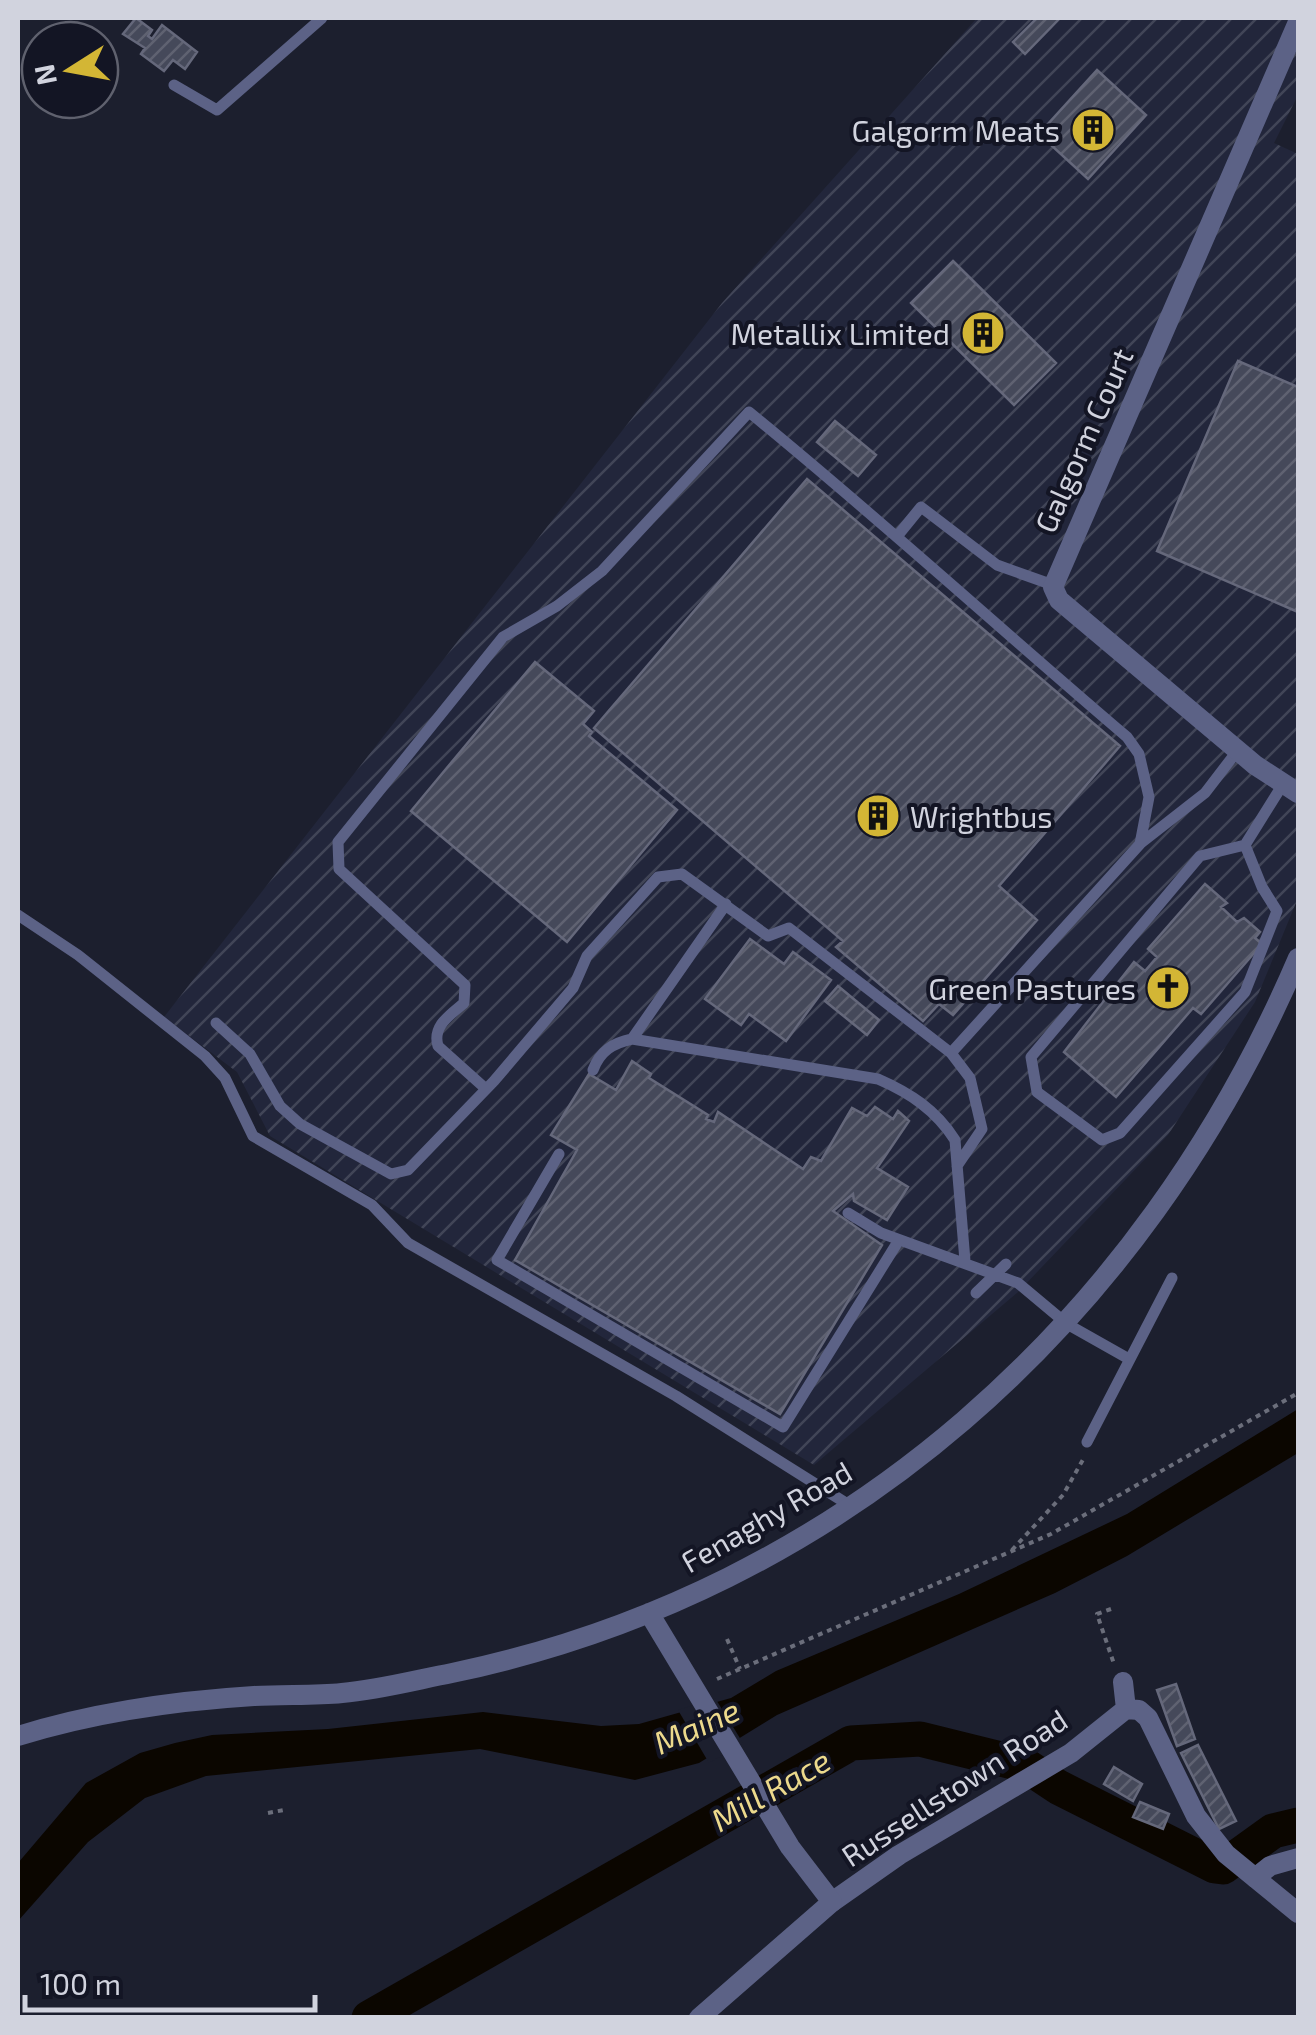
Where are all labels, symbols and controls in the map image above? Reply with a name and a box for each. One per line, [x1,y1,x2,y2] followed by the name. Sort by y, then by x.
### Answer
[20,20,120,120] north arrow
[26,62,63,88] text: N
[1070,107,1116,153] building icon: Galgorm Meats
[852,112,1060,148] place label: Galgorm Meats
[960,310,1006,356] building icon: Metallix Limited
[731,315,950,351] place label: Metallix Limited
[1026,342,1140,538] street label: Galgorm Court
[855,793,901,839] building icon: Wrightbus
[910,798,1053,834] place label: Wrightbus
[1145,965,1191,1011] church icon: Green Pastures
[928,970,1136,1006] place label: Green Pastures
[674,1453,858,1579] street label: Fenaghy Road
[647,1689,745,1761] water label: Maine
[834,1701,1074,1873] street label: Russellstown Road
[704,1740,836,1838] water label: Mill Race
[25,1950,315,2012] scale bar
[40,1965,121,2001] text: 100 m

